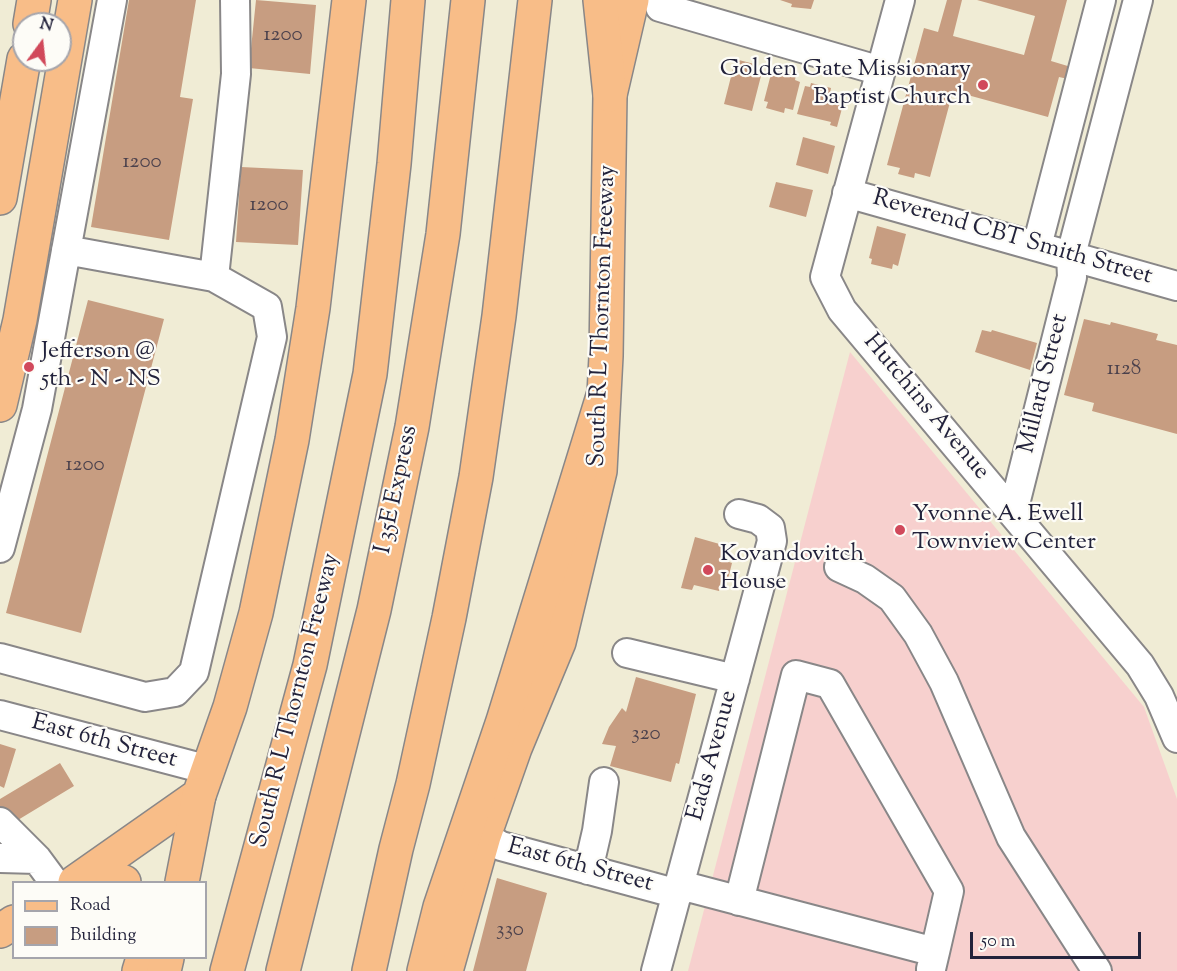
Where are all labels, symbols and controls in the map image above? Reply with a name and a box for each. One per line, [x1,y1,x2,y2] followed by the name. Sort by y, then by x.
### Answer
[12,12,72,72] north arrow
[37,13,55,39] text: N
[263,23,303,49] house number: 1200
[720,57,971,113] place label: Golden Gate Missionary Baptist Church
[976,78,990,92] marker: Golden Gate Missionary Baptist Church
[122,150,162,176] house number: 1200
[584,164,624,468] street label: South R L Thornton Freeway
[869,185,1155,293] street label: Reverend CBT Smith Street
[249,193,289,219] house number: 1200
[1014,311,1076,457] street label: Millard Street
[856,329,994,487] street label: Hutchins Avenue
[41,339,161,395] place label: Jefferson @ 5th - N - NS
[1107,357,1141,383] house number: 1128
[22,360,36,374] marker: Jefferson @ 5th - N - NS
[370,423,426,557] street label: I 35E Express
[65,453,105,479] house number: 1200
[912,502,1096,558] place label: Yvonne A. Ewell Townview Center
[893,523,907,537] marker: Yvonne A. Ewell Townview Center
[720,542,864,598] place label: Kovandovitch House
[246,551,348,851] street label: South R L Thornton Freeway
[701,563,715,577] marker: Kovandovitch House
[683,688,745,824] street label: Eads Avenue
[28,710,180,776] street label: East 6th Street
[631,722,661,748] house number: 320
[504,834,656,900] street label: East 6th Street
[12,881,207,959] legend
[70,893,110,919] text: Road
[496,918,524,944] house number: 330
[973,920,1144,958] scale bar
[70,923,136,949] text: Building
[981,929,1015,955] text: 50 m

